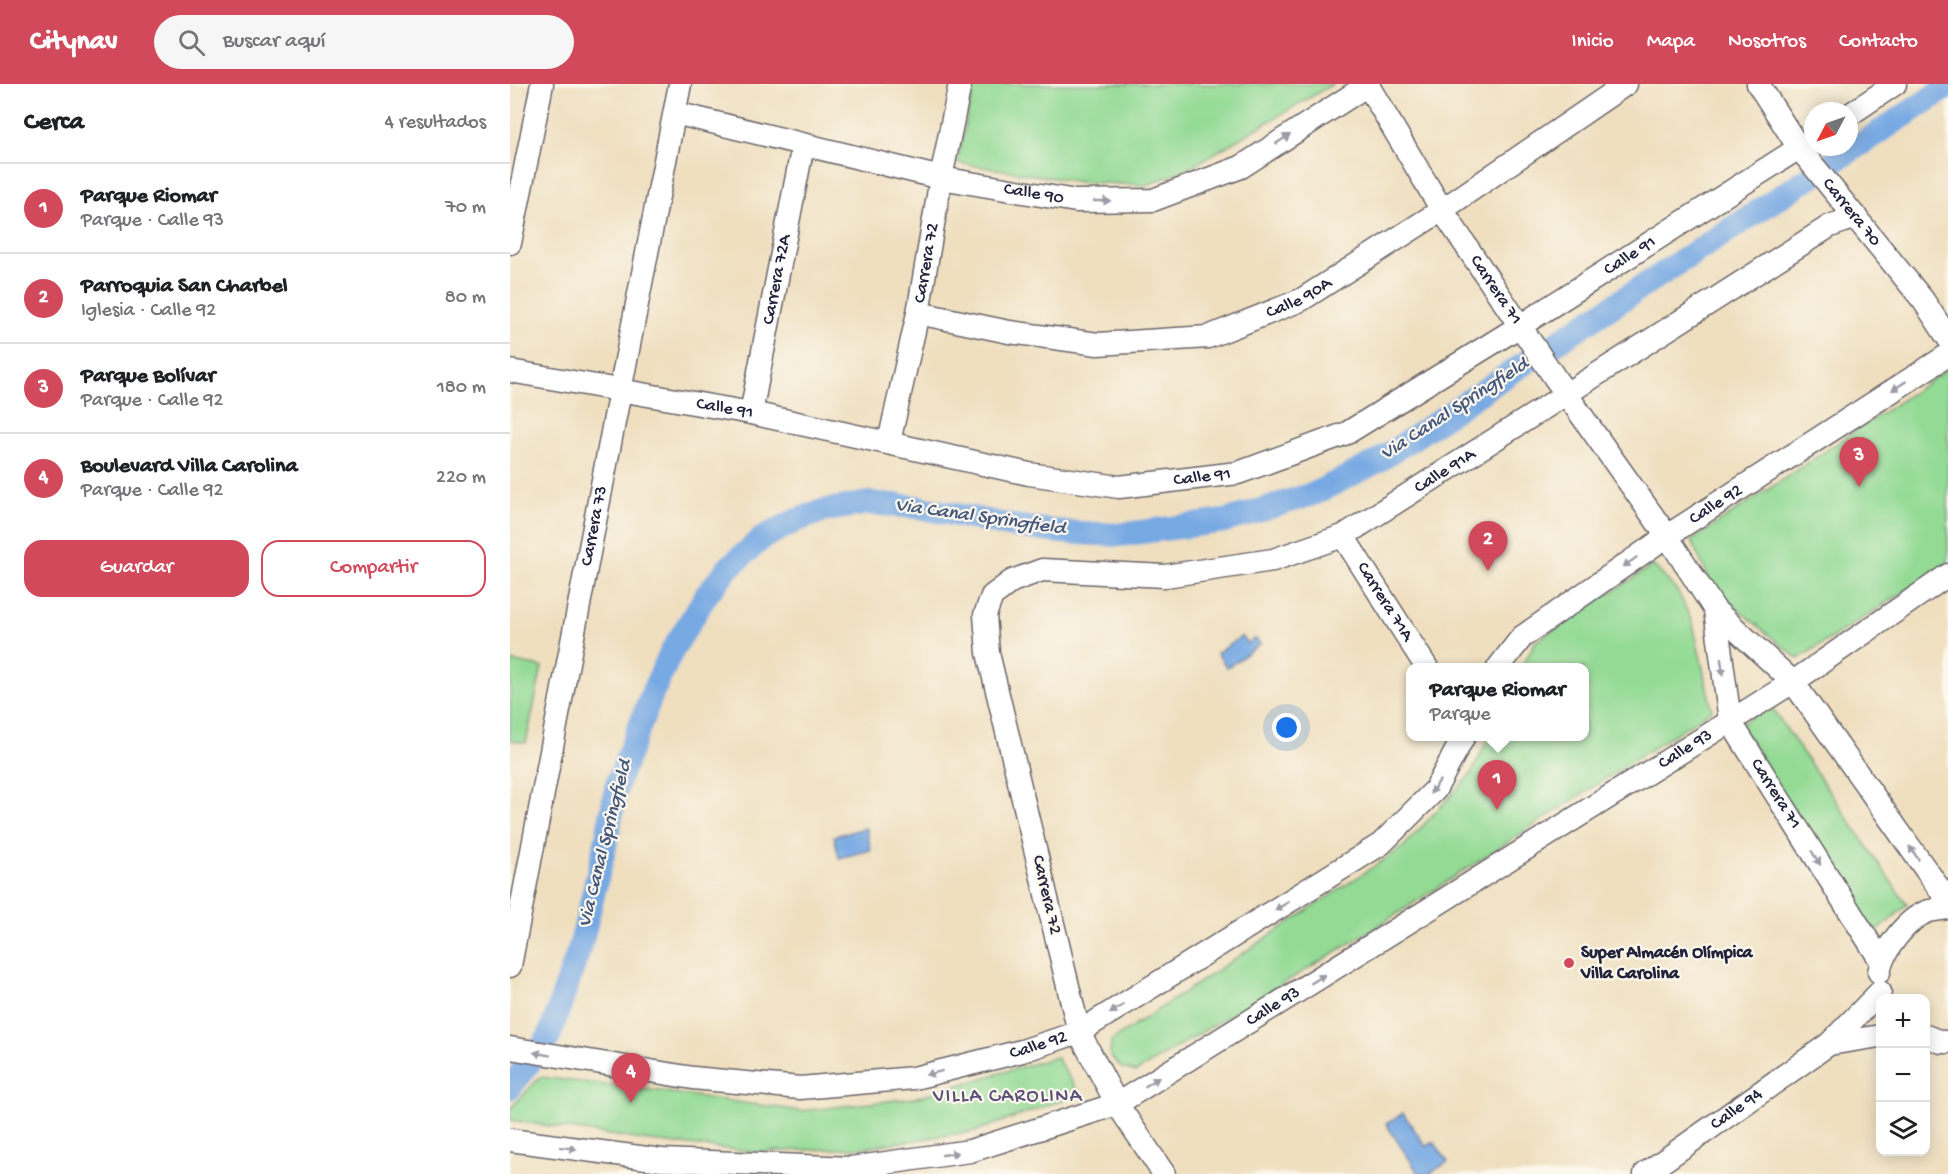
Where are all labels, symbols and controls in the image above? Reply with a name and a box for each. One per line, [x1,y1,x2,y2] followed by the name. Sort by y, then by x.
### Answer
[154,15,574,69] search box
[30,26,118,59] text: Citynav
[175,26,208,59] icon: search
[223,29,325,55] text: Buscar aquí
[1572,30,1614,55] text: Inicio
[1647,30,1695,55] text: Mapa
[1728,30,1806,55] text: Nosotros
[1839,30,1918,55] text: Contacto
[1804,102,1858,156] north arrow
[24,108,84,139] text: Cerca
[385,112,486,135] text: 4 resultados
[1275,134,1291,145] one-way arrow
[1817,174,1886,251] street label: Carrera 70
[1002,178,1065,209] street label: Calle 90
[81,184,217,210] text: Parque Riomar
[1093,196,1112,206] one-way arrow
[39,197,48,220] text: 1
[445,197,486,220] text: 70 m
[81,210,224,233] text: Parque · Calle 93
[909,221,944,304] street label: Carrera 72
[758,231,796,326] street label: Carrera 72A
[1600,231,1660,280] street label: Calle 91
[1465,251,1527,329] street label: Carrera 71
[1263,272,1337,323] street label: Calle 90A
[81,274,288,300] text: Parroquia San Charbel
[39,287,48,310] text: 2
[445,287,486,310] text: 80 m
[81,300,216,323] text: Iglesia · Calle 92
[1377,352,1535,466] water label: Via Canal Springfield
[81,364,215,390] text: Parque Bolívar
[38,377,49,400] text: 3
[437,377,486,400] text: 180 m
[1891,381,1907,392] one-way arrow
[81,390,223,413] text: Parque · Calle 92
[695,393,755,424] street label: Calle 91
[1840,438,1878,487] pin: 3
[1411,443,1481,498] street label: Calle 91A
[81,454,298,480] text: Boulevard Villa Carolina
[1172,463,1232,491] street label: Calle 91
[39,467,48,490] text: 4
[436,467,486,490] text: 220 m
[81,480,223,503] text: Parque · Calle 92
[1685,480,1747,529] street label: Calle 92
[576,484,612,568] street label: Carrera 73
[894,495,1069,542] water label: Via Canal Springfield
[1468,522,1508,571] pin: 2
[24,540,249,597] button: Guardar
[261,540,486,597] button: Compartir
[1622,556,1638,567] one-way arrow
[1352,558,1419,646] street label: Carrera 71A
[1718,658,1727,677] one-way arrow
[1406,663,1589,741] popup
[1430,678,1565,704] text: Parque Riomar
[1430,704,1491,727] text: Parque
[1272,713,1301,742] your location
[1654,725,1716,774] street label: Calle 93
[1746,755,1806,833] street label: Carrera 71
[574,756,638,930] water label: Via Canal Springfield
[1478,760,1516,810] pin: 1
[1429,779,1441,795] one-way arrow
[1908,845,1920,861] one-way arrow
[1810,850,1821,866] one-way arrow
[1027,853,1065,937] street label: Carrera 72
[1274,900,1290,911] one-way arrow
[1580,943,1754,985] place label: Super Almacén Olímpica Villa Carolina
[1562,956,1576,970] marker: Super Almacén Olímpica Villa Carolina
[1310,974,1326,985] one-way arrow
[1242,982,1304,1031] street label: Calle 93
[1876,994,1930,1156] map controls
[1876,994,1930,1048] button: +
[1109,1003,1125,1014] one-way arrow
[1008,1026,1070,1064] street label: Calle 92
[1876,1048,1930,1102] button: −
[532,1049,551,1058] one-way arrow
[612,1054,650,1103] pin: 4
[925,1069,943,1078] one-way arrow
[1144,1077,1160,1088] one-way arrow
[1706,1084,1767,1135] street label: Calle 94
[932,1086,1083,1109] district label: VILLA CAROLINA
[1876,1102,1930,1156] button: layers
[559,1143,578,1153] one-way arrow
[941,1149,960,1158] one-way arrow

